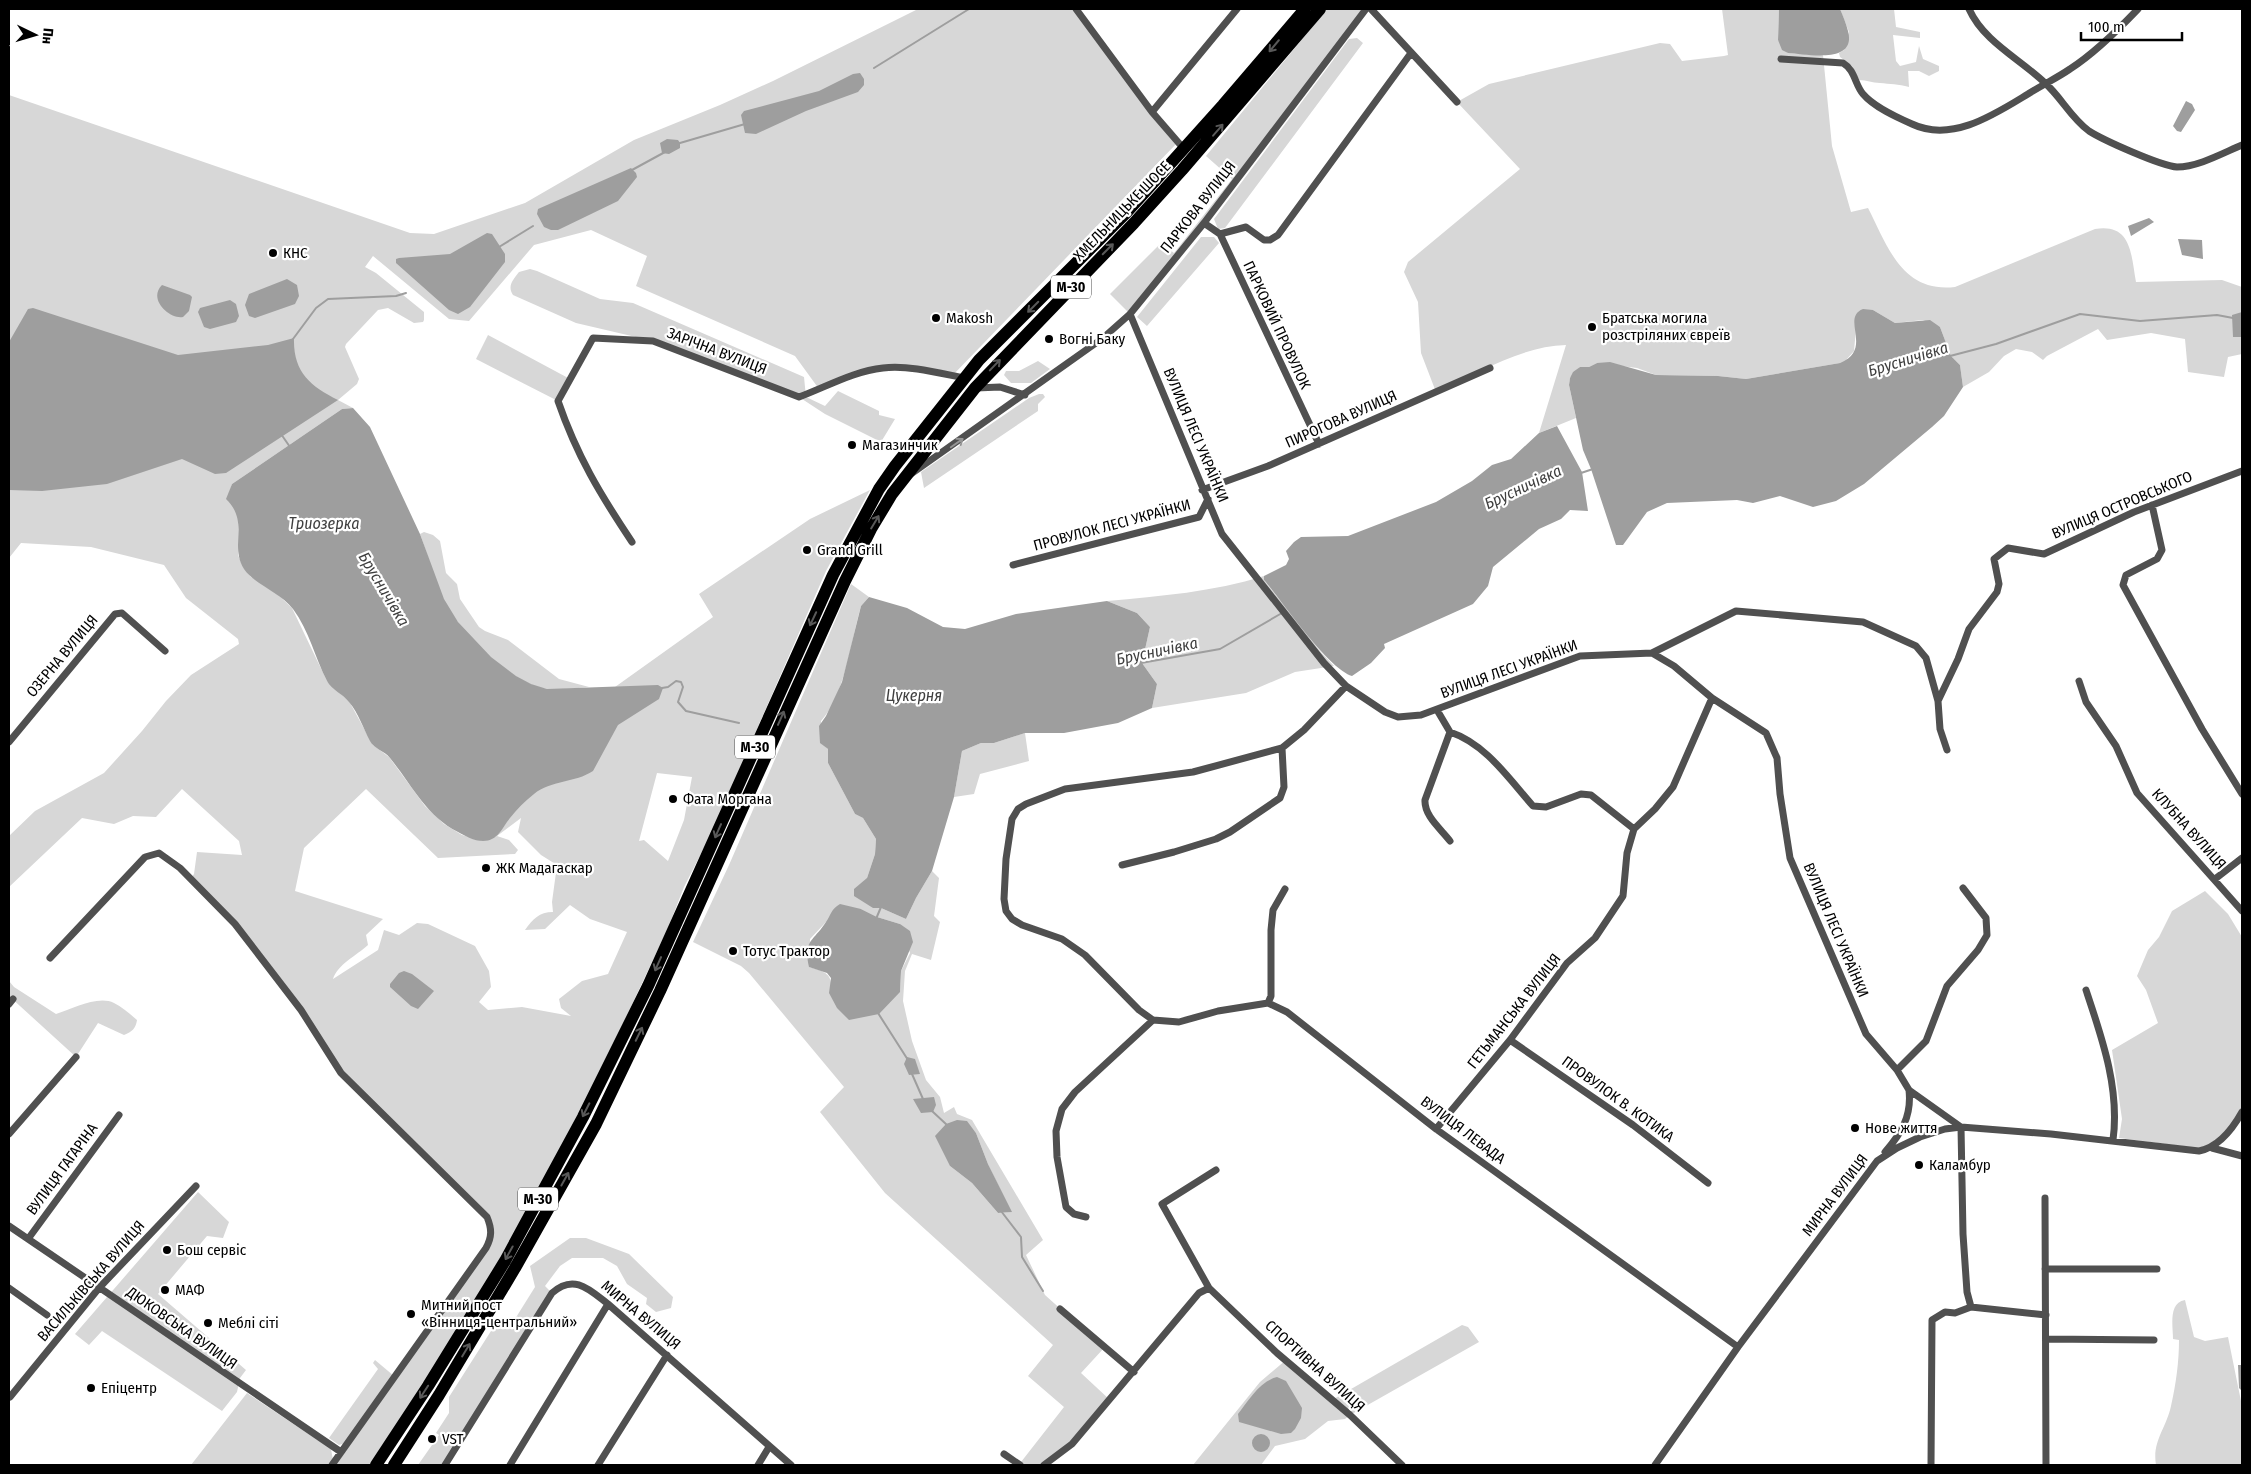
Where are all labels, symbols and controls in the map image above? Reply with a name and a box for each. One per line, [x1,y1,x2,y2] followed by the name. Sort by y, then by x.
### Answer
[10,10,60,60] north arrow
[2081,10,2182,42] scale bar
[2088,18,2125,36] text: 100 m
[38,27,57,45] text: Пн
[1268,39,1279,52] one-way arrow
[1213,123,1224,136] one-way arrow
[1070,157,1174,265] street label: ХМЕЛЬНИЦЬКЕ ШОСЕ
[1157,158,1239,256] street label: ПАРКОВА ВУЛИЦЯ
[1102,243,1115,255] one-way arrow
[283,244,308,262] place label: КНС
[267,247,279,259] marker: КНС
[1239,258,1315,392] street label: ПАРКОВИЙ ПРОВУЛОК
[1051,276,1091,298] road number: М-30
[1027,300,1039,313] one-way arrow
[946,309,993,327] place label: Makosh
[1602,309,1730,344] place label: Братська могила розстріляних євреїв
[930,312,942,324] marker: Makosh
[1586,321,1598,333] marker: Братська могила розстріляних євреїв
[665,324,769,378] street label: ЗАРІЧНА ВУЛИЦЯ
[1059,330,1125,348] place label: Вогні Баку
[1043,333,1055,345] marker: Вогні Баку
[1866,338,1950,380] water label: Брусничівка
[989,359,1001,372] one-way arrow
[1159,365,1233,505] street label: ВУЛИЦЯ ЛЕСІ УКРАЇНКИ
[1282,386,1400,452] street label: ПИРОГОВА ВУЛИЦЯ
[862,436,938,454] place label: Магазинчик
[950,438,964,448] one-way arrow
[846,439,858,451] marker: Магазинчик
[1481,461,1565,513] water label: Брусничівка
[2049,467,2195,543] street label: ВУЛИЦЯ ОСТРОВСЬКОГО
[1031,495,1193,555] street label: ПРОВУЛОК ЛЕСІ УКРАЇНКИ
[288,514,360,533] water label: Триозерка
[871,516,881,530] one-way arrow
[817,541,883,559] place label: Grand Grill
[801,544,813,556] marker: Grand Grill
[355,549,413,629] water label: Брусничівка
[22,611,102,701] street label: ОЗЕРНА ВУЛИЦЯ
[807,611,817,626] one-way arrow
[1114,633,1200,669] water label: Брусничівка
[1438,636,1580,702] street label: ВУЛИЦЯ ЛЕСІ УКРАЇНКИ
[886,686,942,705] water label: Цукерня
[777,711,787,726] one-way arrow
[735,736,775,759] road number: М-30
[2148,785,2230,873] street label: КЛУБНА ВУЛИЦЯ
[683,790,772,808] place label: Фата Моргана
[667,793,679,805] marker: Фата Моргана
[712,823,722,838] one-way arrow
[496,859,593,877] place label: ЖК Мадагаскар
[1799,860,1873,1000] street label: ВУЛИЦЯ ЛЕСІ УКРАЇНКИ
[480,862,492,874] marker: ЖК Мадагаскар
[743,942,830,960] place label: Тотус Трактор
[727,945,739,957] marker: Тотус Трактор
[1463,950,1565,1072] street label: ГЕТЬМАНСЬКА ВУЛИЦЯ
[652,956,662,971] one-way arrow
[635,1027,644,1042] one-way arrow
[1558,1052,1678,1146] street label: ПРОВУЛОК В. КОТИКА
[1417,1092,1509,1168] street label: ВУЛИЦЯ ЛЕВАДА
[581,1102,590,1117] one-way arrow
[1865,1119,1938,1137] place label: Нове життя
[23,1120,101,1218] street label: ВУЛИЦЯ ГАГАРІНА
[1849,1122,1861,1134] marker: Нове життя
[1798,1150,1872,1240] street label: МИРНА ВУЛИЦЯ
[1929,1156,1991,1174] place label: Каламбур
[1913,1159,1925,1171] marker: Каламбур
[560,1171,570,1186] one-way arrow
[518,1188,558,1210] road number: М-30
[34,1217,148,1345] street label: ВАСИЛЬКІВСЬКА ВУЛИЦЯ
[177,1241,247,1259] place label: Бош сервіс
[161,1244,173,1256] marker: Бош сервіс
[503,1245,513,1260] one-way arrow
[598,1277,684,1353] street label: МИРНА ВУЛИЦЯ
[175,1281,204,1299] place label: МАФ
[122,1283,241,1373] street label: ДЮКОВСЬКА ВУЛИЦЯ
[159,1284,171,1296] marker: МАФ
[421,1296,577,1331] place label: Митний пост «Вінниця-центральний»
[405,1308,417,1320] marker: Митний пост «Вінниця-центральний»
[218,1314,279,1332] place label: Меблі сіті
[1261,1316,1369,1416] street label: СПОРТИВНА ВУЛИЦЯ
[202,1317,214,1329] marker: Меблі сіті
[462,1343,472,1357] one-way arrow
[101,1379,157,1397] place label: Епіцентр
[85,1382,97,1394] marker: Епіцентр
[419,1385,429,1399] one-way arrow
[442,1430,464,1448] place label: VST
[426,1433,438,1445] marker: VST

